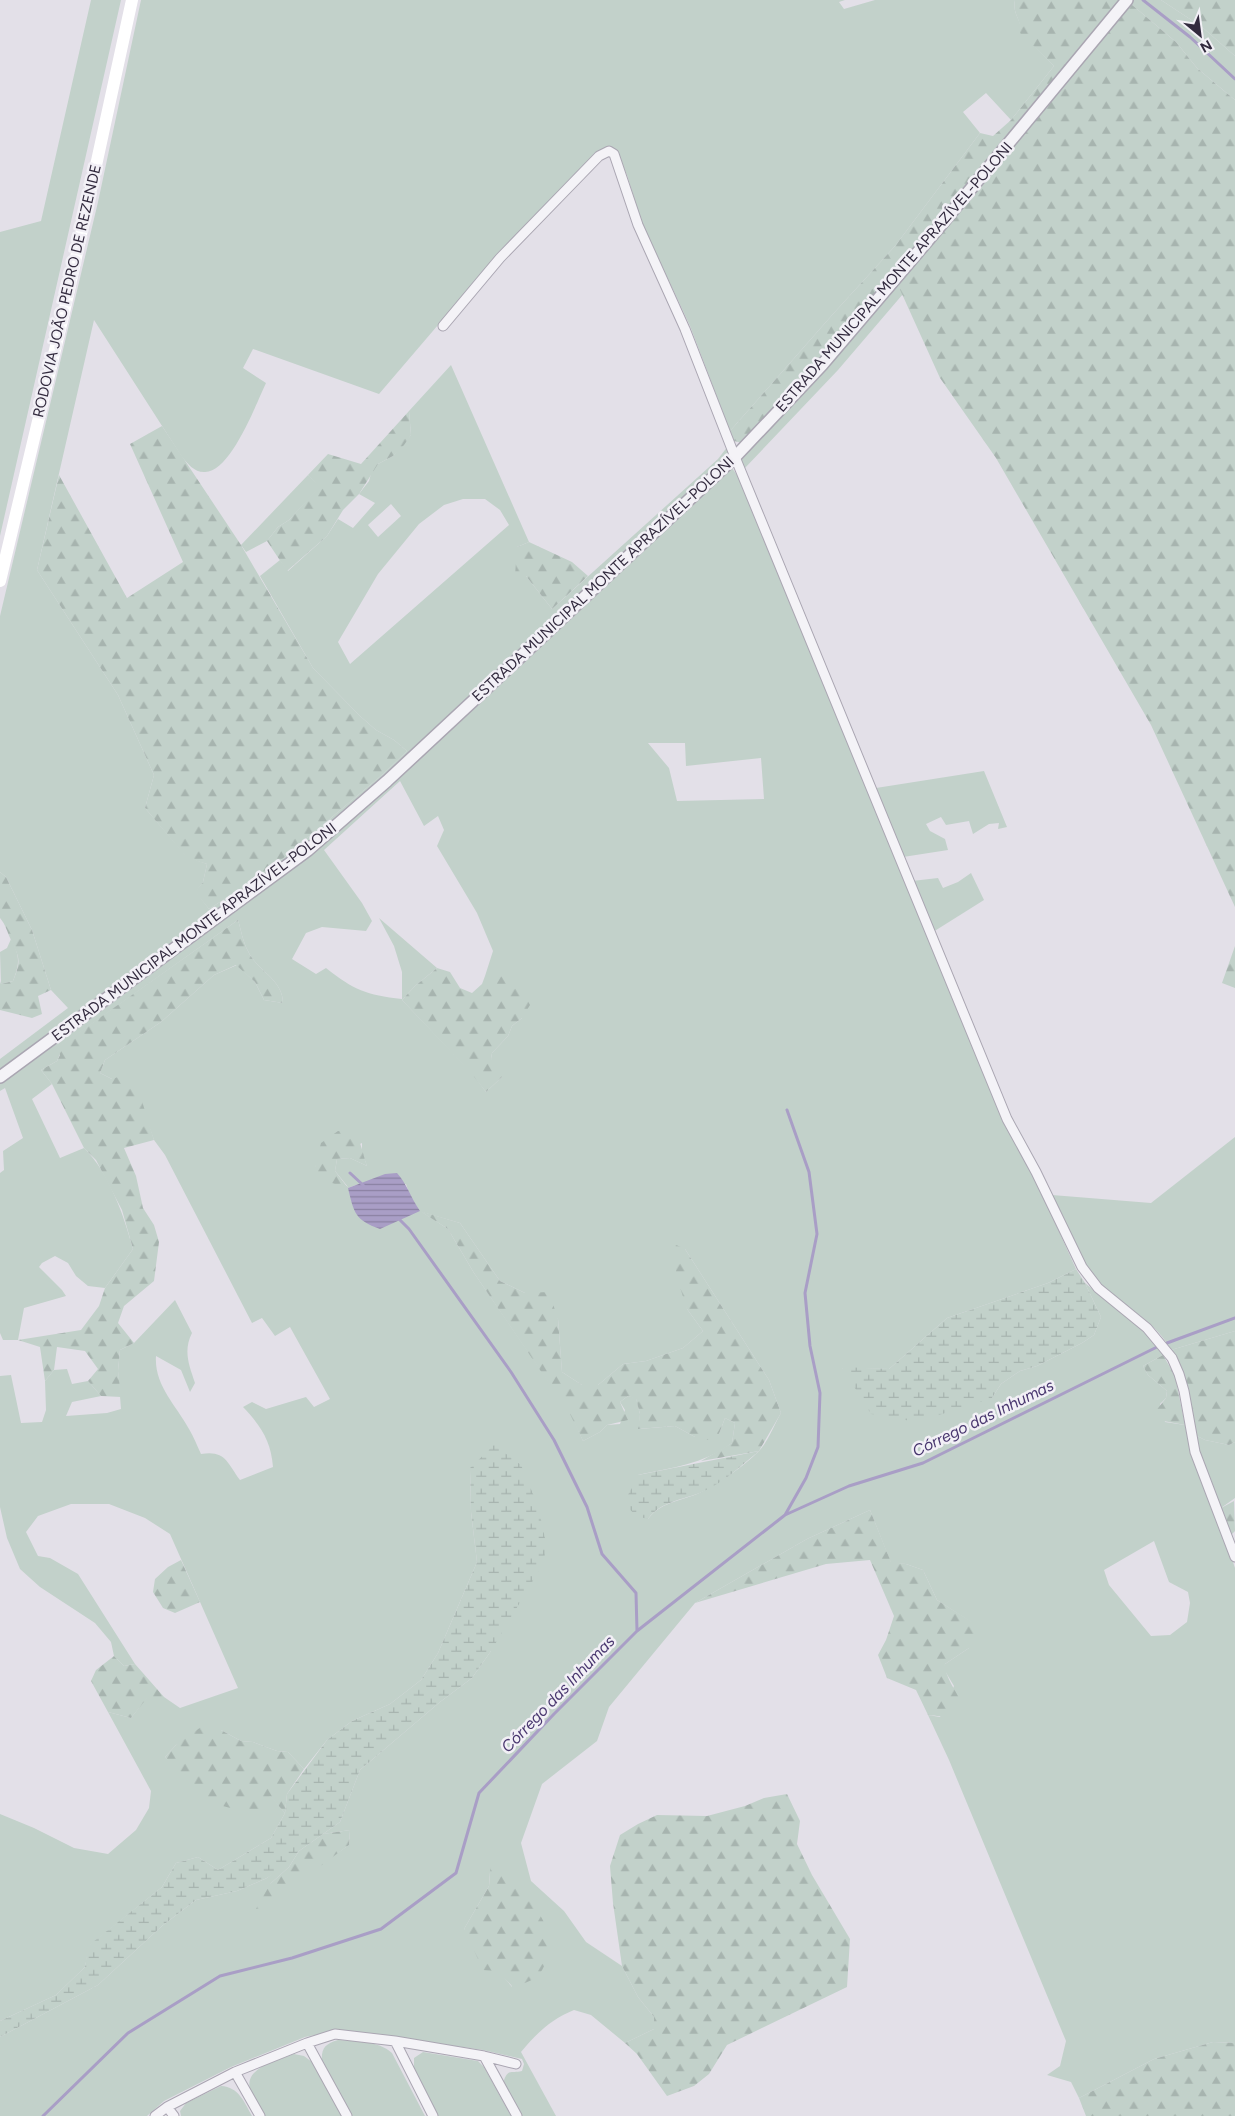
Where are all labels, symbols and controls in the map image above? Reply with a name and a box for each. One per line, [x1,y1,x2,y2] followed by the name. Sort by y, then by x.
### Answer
[1175,10,1225,60] north arrow
[1197,36,1215,56] text: N
[772,138,1016,416] street label: ESTRADA MUNICIPAL MONTE APRAZÍVEL-POLONI
[29,163,105,419] street label: RODOVIA JOÃO PEDRO DE REZENDE
[468,452,738,706] street label: ESTRADA MUNICIPAL MONTE APRAZÍVEL-POLONI
[48,819,340,1045] street label: ESTRADA MUNICIPAL MONTE APRAZÍVEL-POLONI
[909,1375,1057,1461] water label: Córrego das Inhumas
[497,1631,619,1756] water label: Córrego das Inhumas

